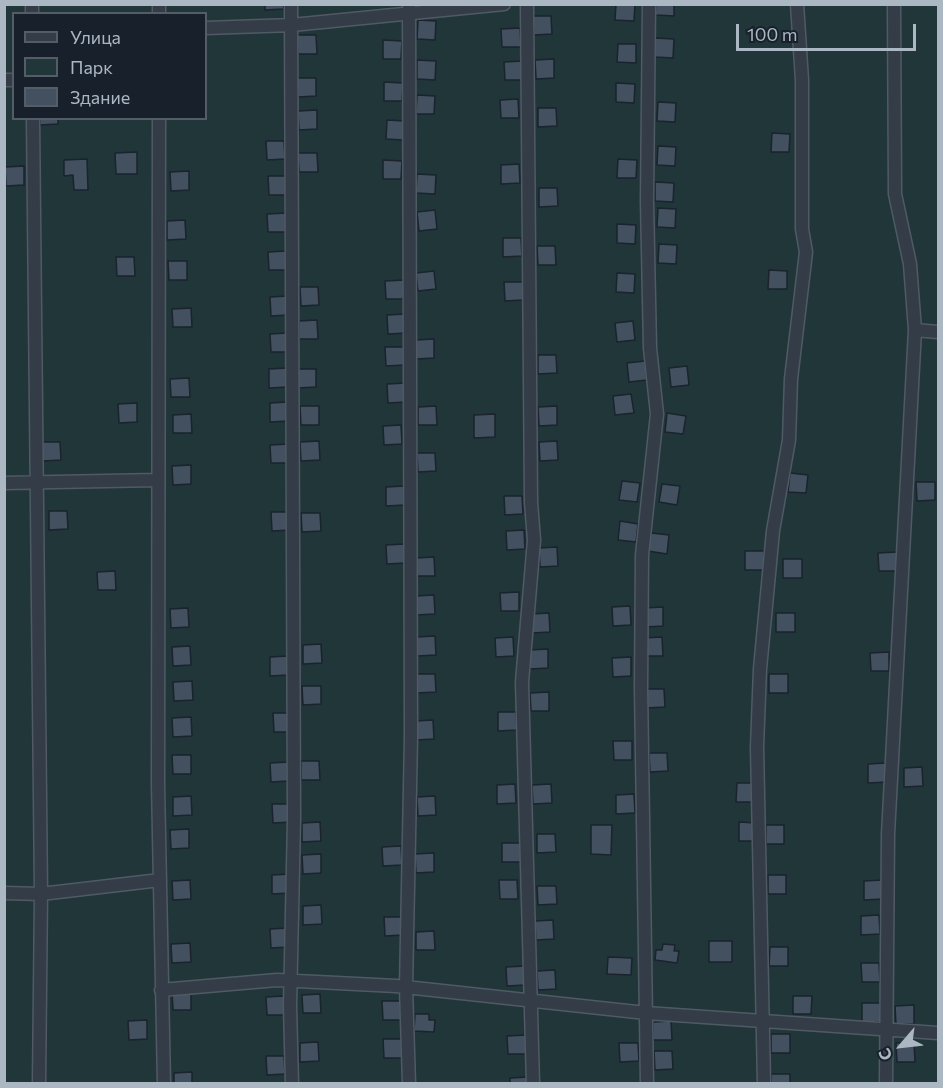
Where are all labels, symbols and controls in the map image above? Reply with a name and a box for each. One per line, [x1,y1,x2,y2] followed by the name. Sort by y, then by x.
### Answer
[12,12,207,120] legend
[739,12,919,50] scale bar
[747,23,797,45] text: 100 m
[70,26,121,48] text: Улица
[70,56,113,78] text: Парк
[70,86,130,108] text: Здание
[871,1016,931,1076] north arrow
[874,1045,896,1064] text: С

